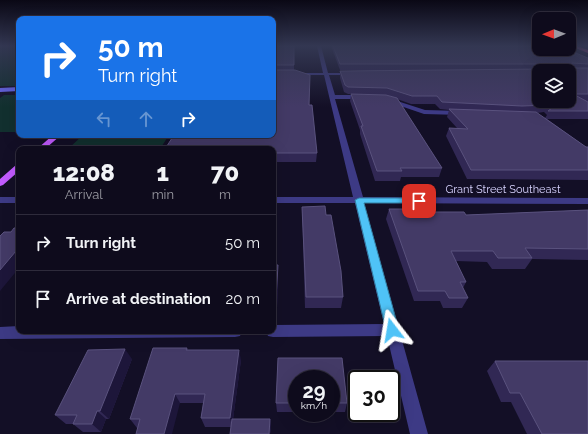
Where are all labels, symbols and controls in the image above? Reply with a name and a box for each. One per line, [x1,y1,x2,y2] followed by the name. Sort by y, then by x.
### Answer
[532,12,576,56] north arrow
[532,12,576,108] map controls
[98,31,164,64] text: 50 m
[32,32,84,84] icon: right
[532,64,576,108] button: layers
[98,65,177,86] text: Turn right
[93,108,115,130] icon: left
[135,108,157,130] icon: ahead
[177,108,199,130] icon: right
[53,158,115,187] text: 12:08
[157,158,169,187] text: 1
[211,158,239,187] text: 70
[445,183,561,196] street label: Grant Street Southeast
[402,184,436,218] pin
[65,187,103,202] text: Arrival
[152,187,174,202] text: min
[219,187,231,202] text: m
[408,190,430,212] icon: arrive
[32,232,54,254] icon: right
[66,234,136,252] text: Turn right
[225,234,260,252] text: 50 m
[32,288,54,310] icon: arrive
[66,290,211,308] text: Arrive at destination
[225,290,260,308] text: 20 m
[371,309,413,351] position arrow
[348,370,400,422] speed limit sign: 30
[302,379,326,403] text: 29
[301,400,327,411] text: km/h

